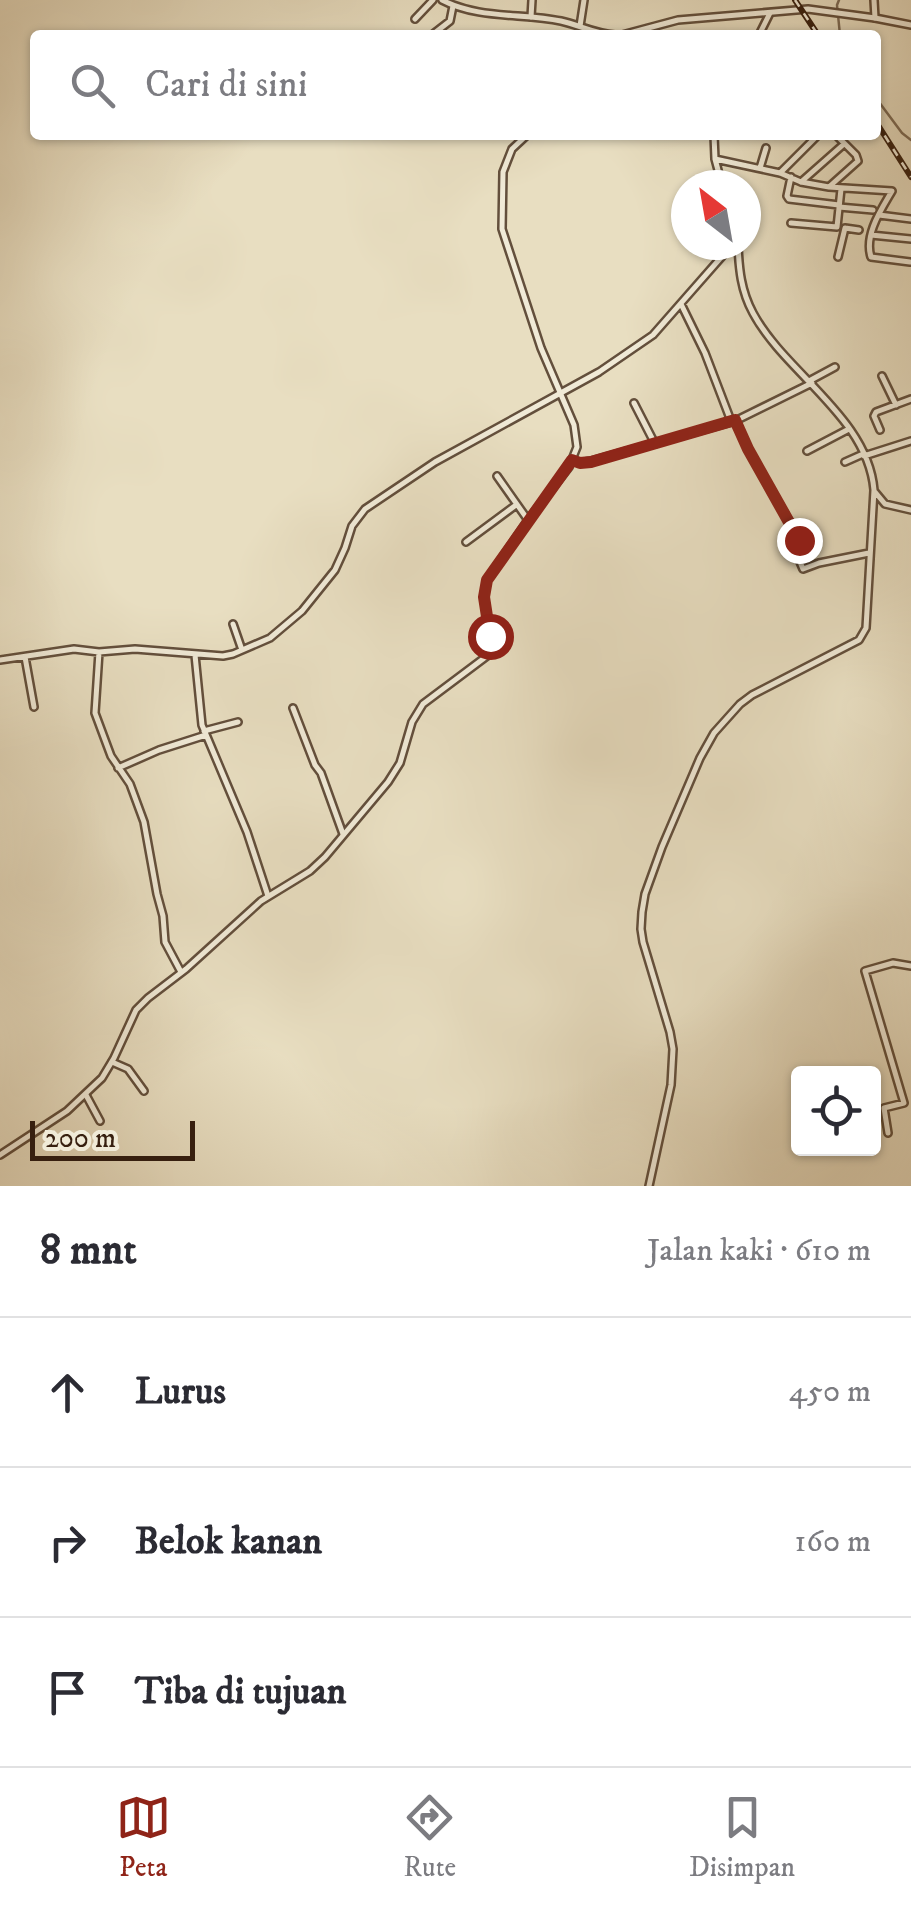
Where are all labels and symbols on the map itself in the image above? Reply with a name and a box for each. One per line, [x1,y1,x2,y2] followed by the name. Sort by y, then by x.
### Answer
[671,170,761,260] north arrow
[777,518,823,564] route end
[468,614,514,660] route start
[30,1116,195,1160] scale bar

